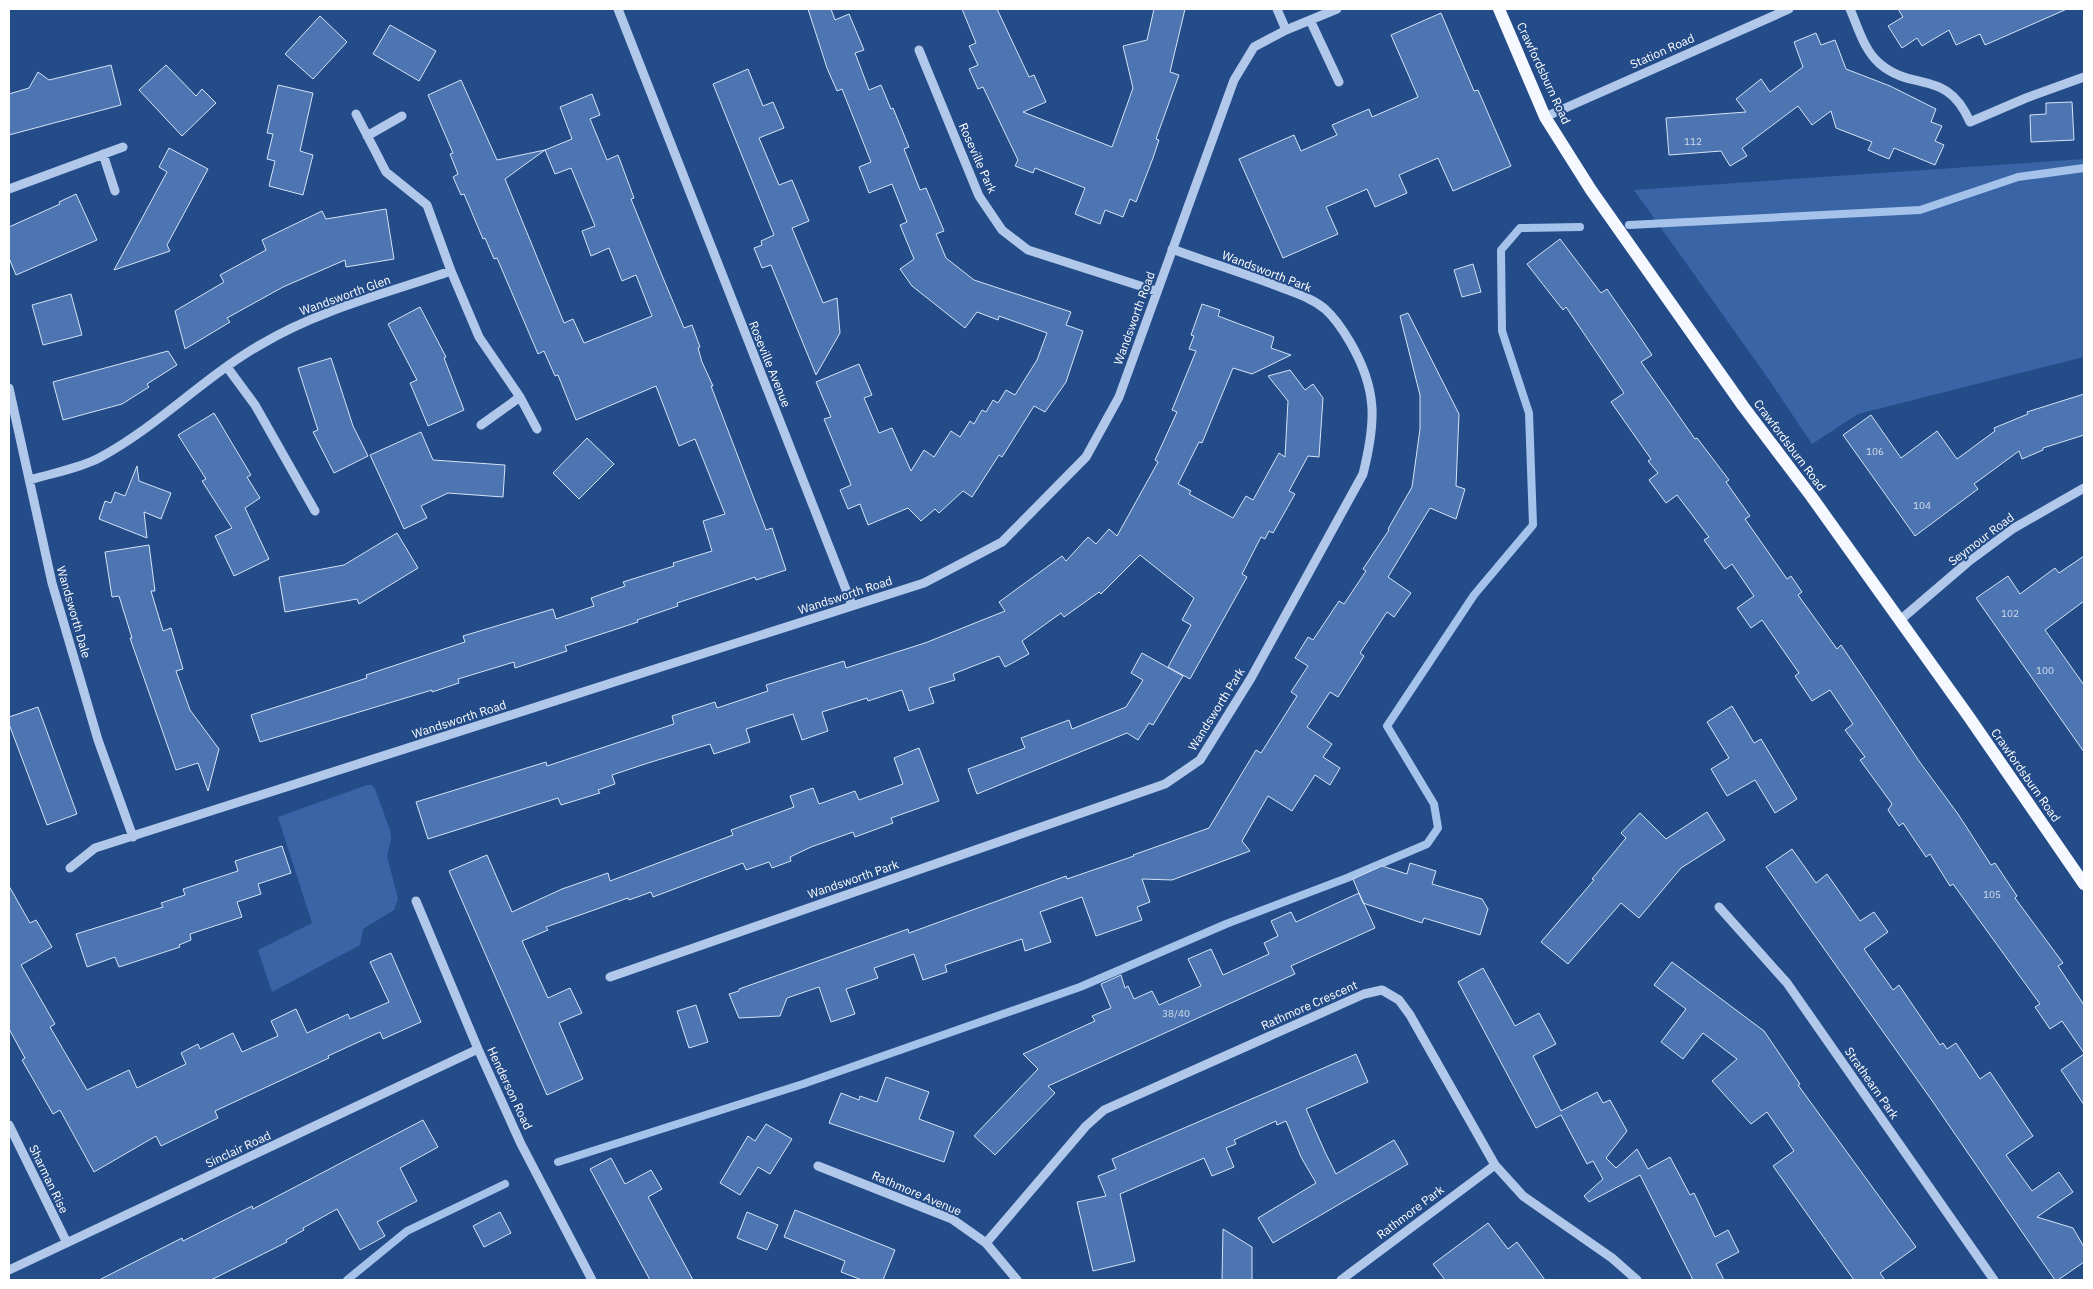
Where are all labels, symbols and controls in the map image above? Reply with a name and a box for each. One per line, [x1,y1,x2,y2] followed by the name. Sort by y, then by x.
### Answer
[1514,20,1574,126] street label: Crawfordsburn Road
[1628,30,1696,72] street label: Station Road
[956,120,1001,196] street label: Roseville Park
[1684,135,1702,148] house number: 112
[1220,247,1315,295] street label: Wandsworth Park
[1110,269,1158,367] street label: Wandsworth Road
[297,272,393,318] street label: Wandsworth Glen
[746,319,794,410] street label: Roseville Avenue
[1751,396,1829,494] street label: Crawfordsburn Road
[1866,445,1884,458] house number: 106
[1913,499,1931,512] house number: 104
[1945,509,2017,569] street label: Seymour Road
[54,564,94,660] street label: Wandsworth Dale
[796,573,894,617] street label: Wandsworth Road
[2001,607,2019,620] house number: 102
[1184,664,1248,753] street label: Wandsworth Park
[2036,664,2054,677] house number: 100
[410,697,508,741] street label: Wandsworth Road
[1988,725,2064,825] street label: Crawfordsburn Road
[806,856,901,902] street label: Wandsworth Park
[1983,888,2001,901] house number: 105
[1259,977,1359,1033] street label: Rathmore Crescent
[1162,1007,1190,1020] house number: 38/40
[484,1044,536,1132] street label: Henderson Road
[1842,1044,1903,1122] street label: Strathearn Park
[203,1127,273,1171] street label: Sinclair Road
[26,1142,72,1216] street label: Sharman Rise
[870,1167,965,1219] street label: Rathmore Avenue
[1373,1181,1447,1242] street label: Rathmore Park

